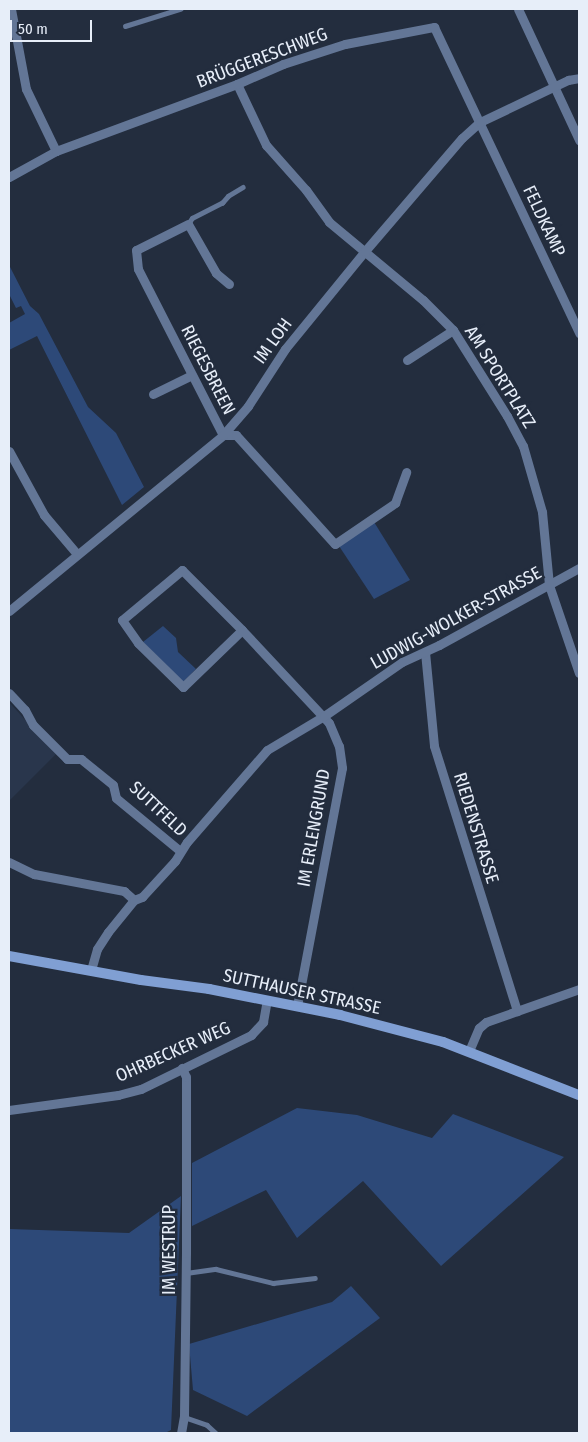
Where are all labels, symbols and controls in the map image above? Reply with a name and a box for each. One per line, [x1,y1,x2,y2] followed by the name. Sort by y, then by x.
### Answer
[12,10,95,42] scale bar
[18,20,48,38] text: 50 m
[194,23,330,93] street label: BRÜGGERESCHWEG
[518,182,570,260] street label: FELDKAMP
[249,314,297,368] street label: IM LOH
[176,322,240,418] street label: RIEGESBREEN
[460,322,540,432] street label: AM SPORTPLATZ
[367,562,545,674] street label: LUDWIG-WOLKER-STRASSE
[293,767,335,889] street label: IM ERLENGRUND
[449,770,503,886] street label: RIEDENSTRASSE
[125,777,191,841] street label: SUTTFELD
[221,965,383,1019] street label: SUTTHAUSER STRASSE
[112,1017,234,1087] street label: OHRBECKER WEG
[158,1205,180,1295] street label: IM WESTRUP

